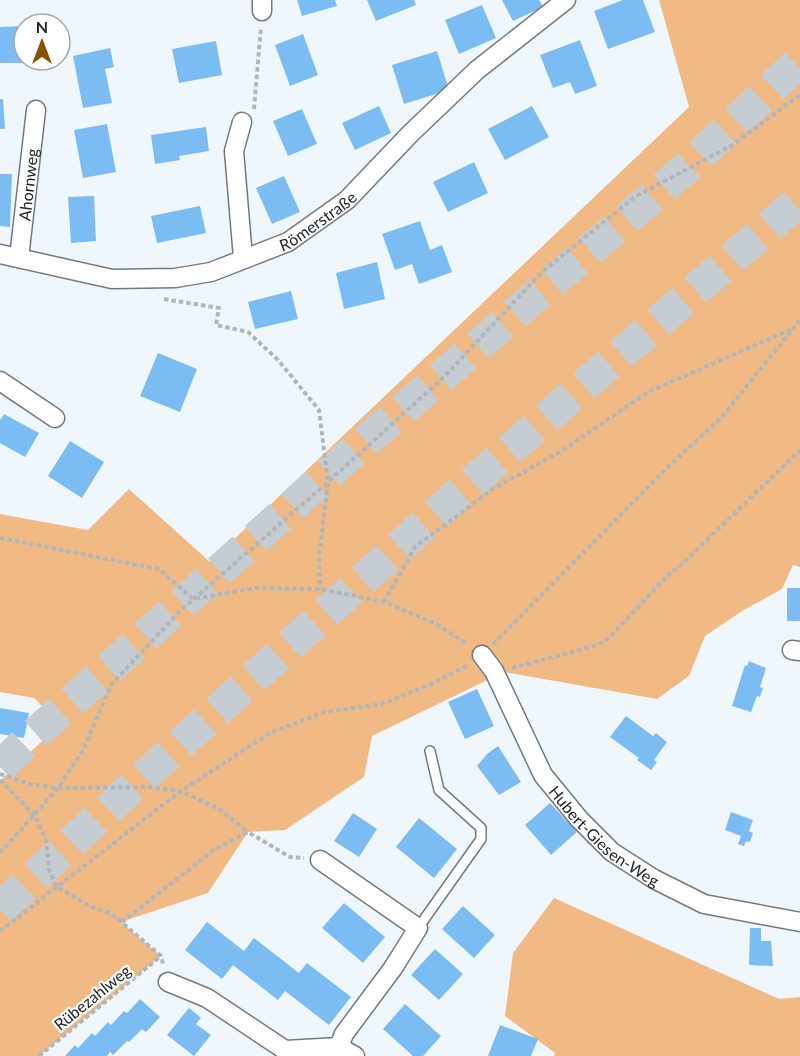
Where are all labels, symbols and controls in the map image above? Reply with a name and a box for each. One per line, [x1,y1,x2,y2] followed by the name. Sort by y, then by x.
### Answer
[12,12,72,72] north arrow
[36,17,48,36] text: N
[14,147,41,222] street label: Ahornweg
[276,187,360,254] street label: Römerstraße
[546,781,663,890] street label: Hubert-Giesen-Weg
[50,960,134,1034] street label: Rübezahlweg

